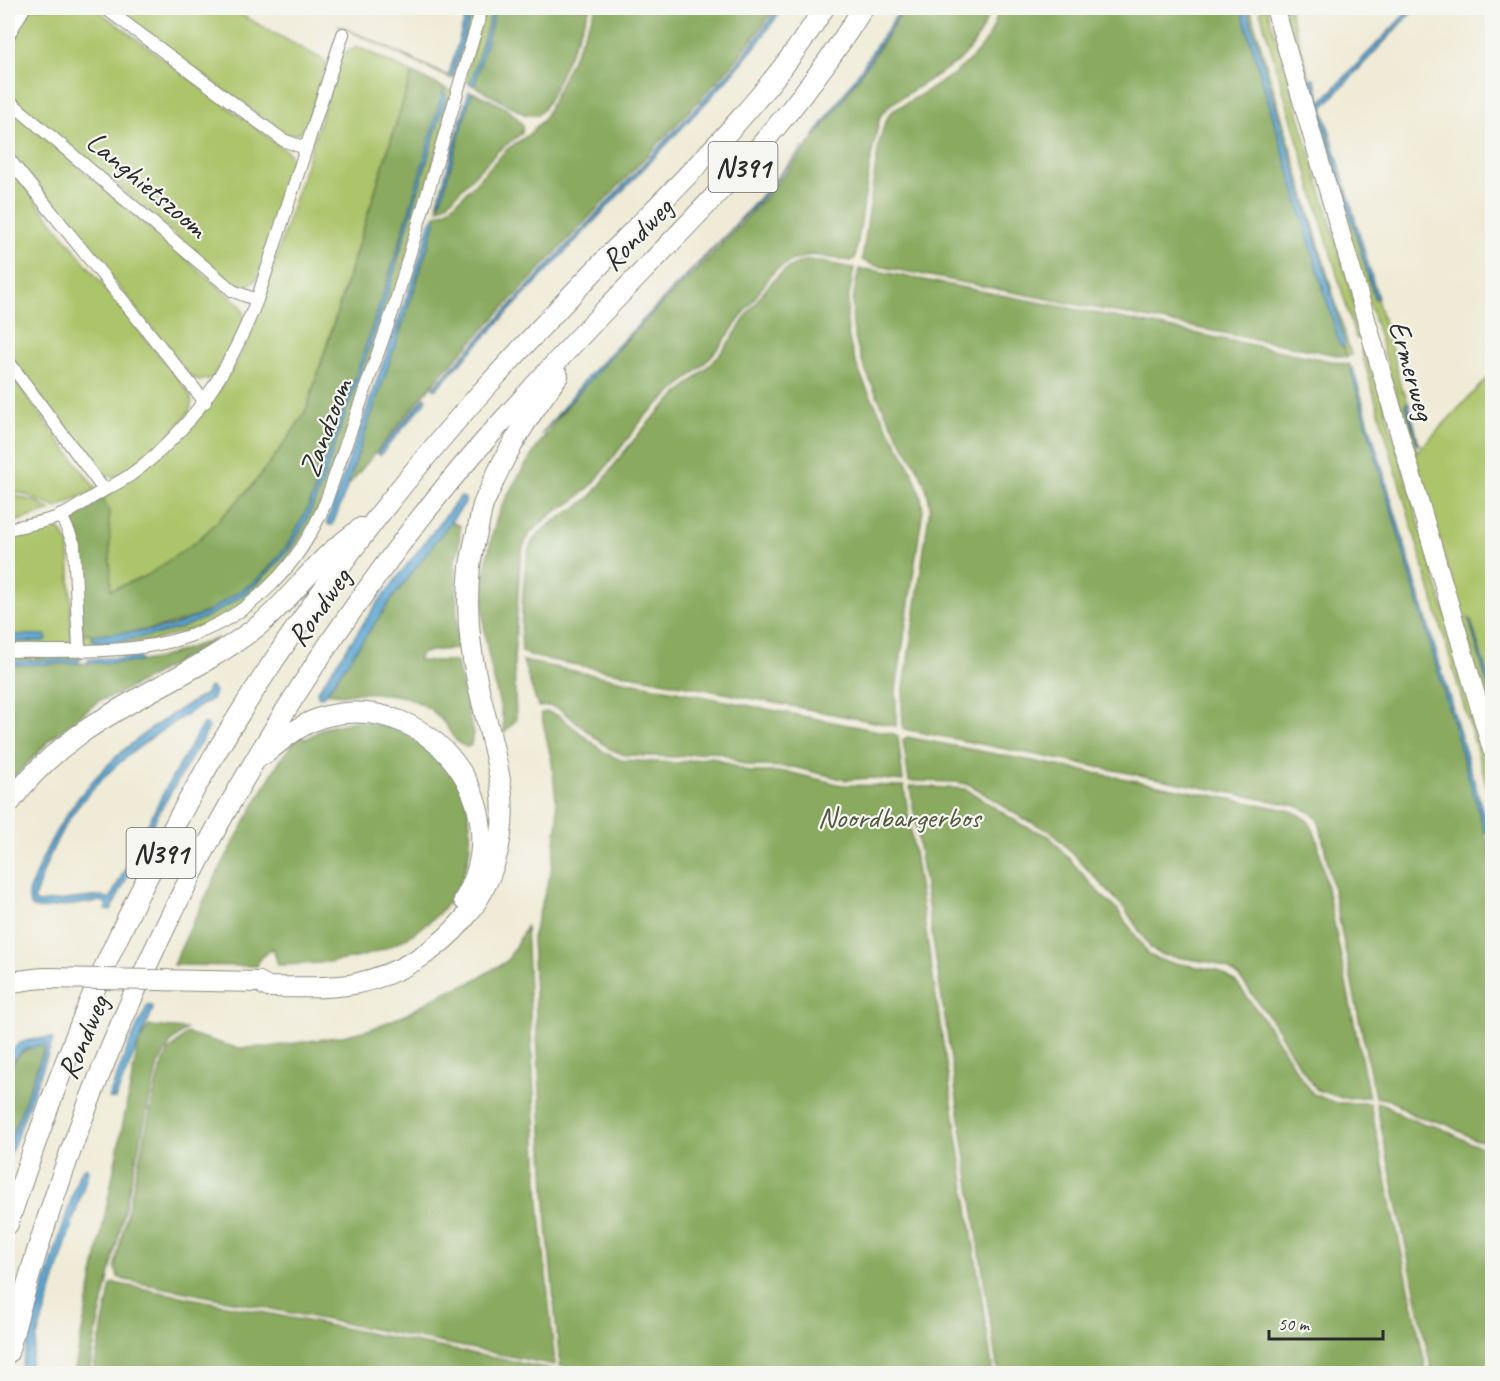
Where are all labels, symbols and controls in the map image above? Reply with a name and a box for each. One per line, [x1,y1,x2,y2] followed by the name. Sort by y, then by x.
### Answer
[79,122,217,247] street label: Langhietszoom
[708,142,777,192] road number: N391
[593,188,682,279] street label: Rondweg
[1380,316,1445,426] street label: Ermerweg
[290,372,361,482] street label: Zandzoom
[278,559,360,654] street label: Rondweg
[818,798,983,836] park label: Noordbargerbos
[126,828,195,878] road number: N391
[48,988,118,1085] street label: Rondweg
[1269,1303,1383,1341] scale bar
[1278,1313,1311,1335] text: 50 m

